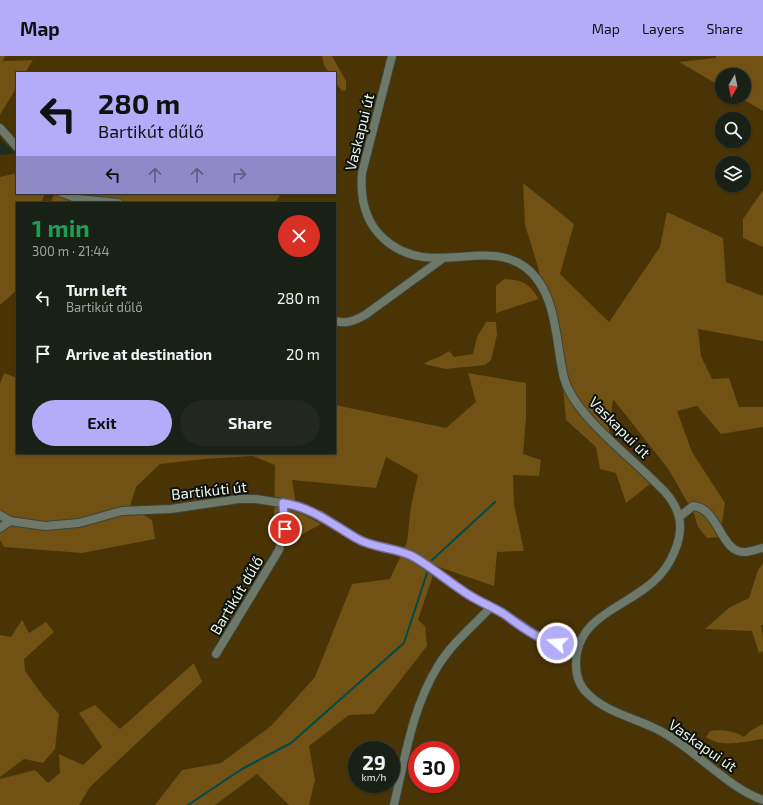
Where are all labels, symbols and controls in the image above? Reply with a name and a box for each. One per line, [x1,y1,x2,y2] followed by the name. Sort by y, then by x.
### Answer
[20,17,60,40] text: Map
[592,20,620,37] text: Map
[642,20,684,37] text: Layers
[706,20,743,37] text: Share
[715,68,751,104] north arrow
[715,68,751,192] map controls
[98,86,180,120] text: 280 m
[32,88,84,140] icon: left
[341,91,377,173] street label: Vaskapui út
[715,112,751,148] button: search
[98,120,204,142] text: Bartikút dűlő
[715,156,751,192] button: layers
[102,164,124,186] icon: left
[144,164,166,186] icon: ahead
[186,164,208,186] icon: ahead
[228,164,250,186] icon: right
[32,213,90,242] text: 1 min
[278,215,320,257] button: close
[32,243,110,259] text: 300 m · 21:44
[66,281,127,299] text: Turn left
[32,287,54,309] icon: left
[277,289,320,307] text: 280 m
[66,299,143,315] text: Bartikút dűlő
[32,343,54,365] icon: arrive
[66,345,212,363] text: Arrive at destination
[286,345,320,363] text: 20 m
[586,393,654,461] street label: Vaskapui út
[32,400,172,446] button: Exit
[180,400,320,446] button: Share
[170,477,248,503] street label: Bartikúti út
[268,512,302,546] pin
[274,518,296,540] icon: arrive
[206,552,266,638] street label: Bartikút dűlő
[536,622,578,664] position arrow
[665,715,741,775] street label: Vaskapui út
[408,741,460,793] speed limit sign: 30
[362,750,386,774] text: 29
[362,771,386,783] text: km/h

